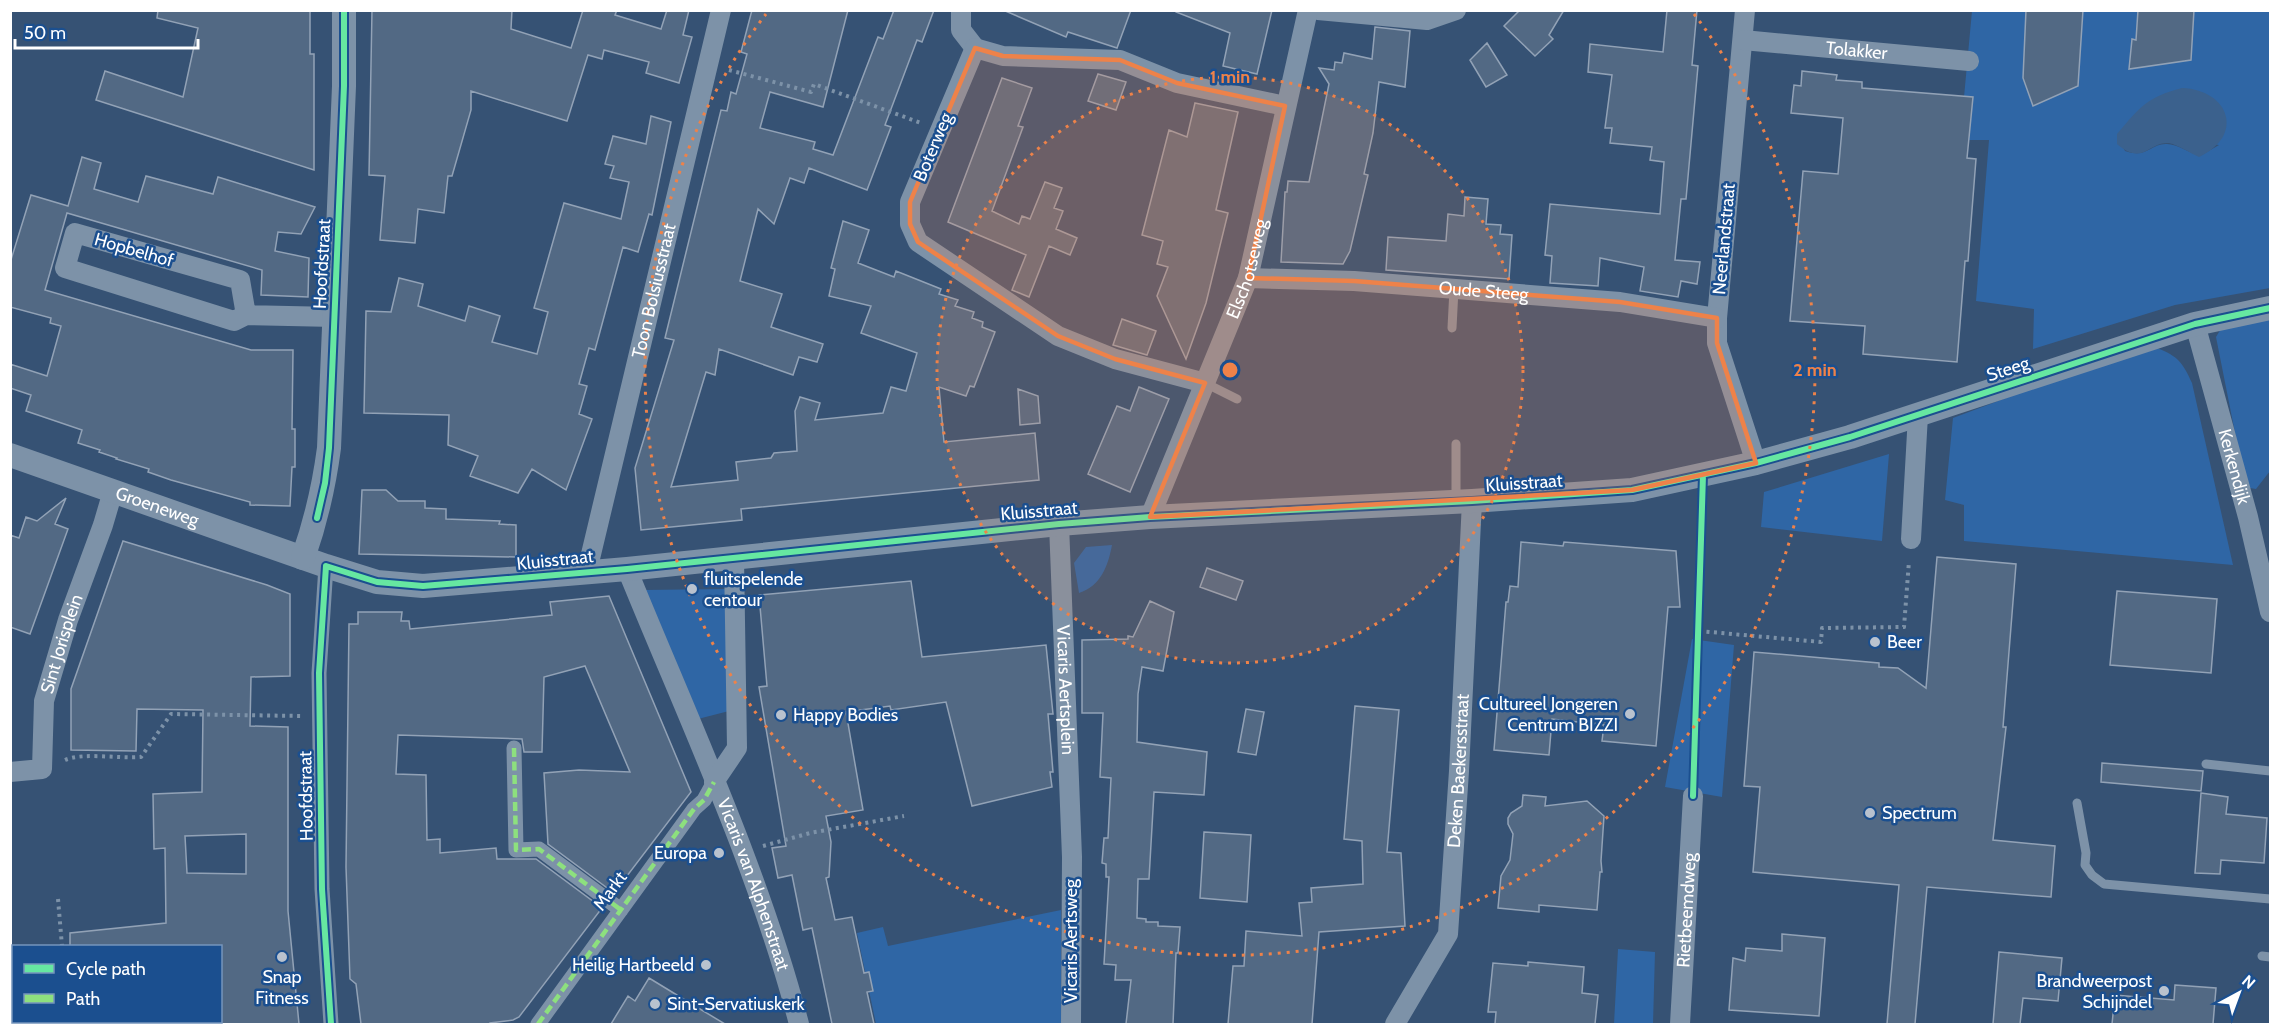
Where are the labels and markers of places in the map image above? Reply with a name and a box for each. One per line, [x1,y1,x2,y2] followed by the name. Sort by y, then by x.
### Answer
[1220,360,1240,380] centre of rings
[704,568,803,611] place label: fluitspelende centour
[685,582,699,596] marker: fluitspelende centour
[1887,631,1922,653] place label: Beer
[1868,635,1882,649] marker: Beer
[1479,693,1618,736] place label: Cultureel Jongeren Centrum BIZZI
[793,704,898,726] place label: Happy Bodies
[1623,707,1637,721] marker: Cultureel Jongeren Centrum BIZZI
[774,708,788,722] marker: Happy Bodies
[1882,802,1957,824] place label: Spectrum
[1863,806,1877,820] marker: Spectrum
[654,842,707,864] place label: Europa
[712,846,726,860] marker: Europa
[275,950,289,964] marker: Snap Fitness
[572,954,694,976] place label: Heilig Hartbeeld
[699,958,713,972] marker: Heilig Hartbeeld
[255,966,309,1009] place label: Snap Fitness
[2037,970,2153,1013] place label: Brandweerpost Schijndel
[2157,984,2171,998] marker: Brandweerpost Schijndel
[667,993,806,1015] place label: Sint-Servatiuskerk
[648,997,662,1011] marker: Sint-Servatiuskerk

